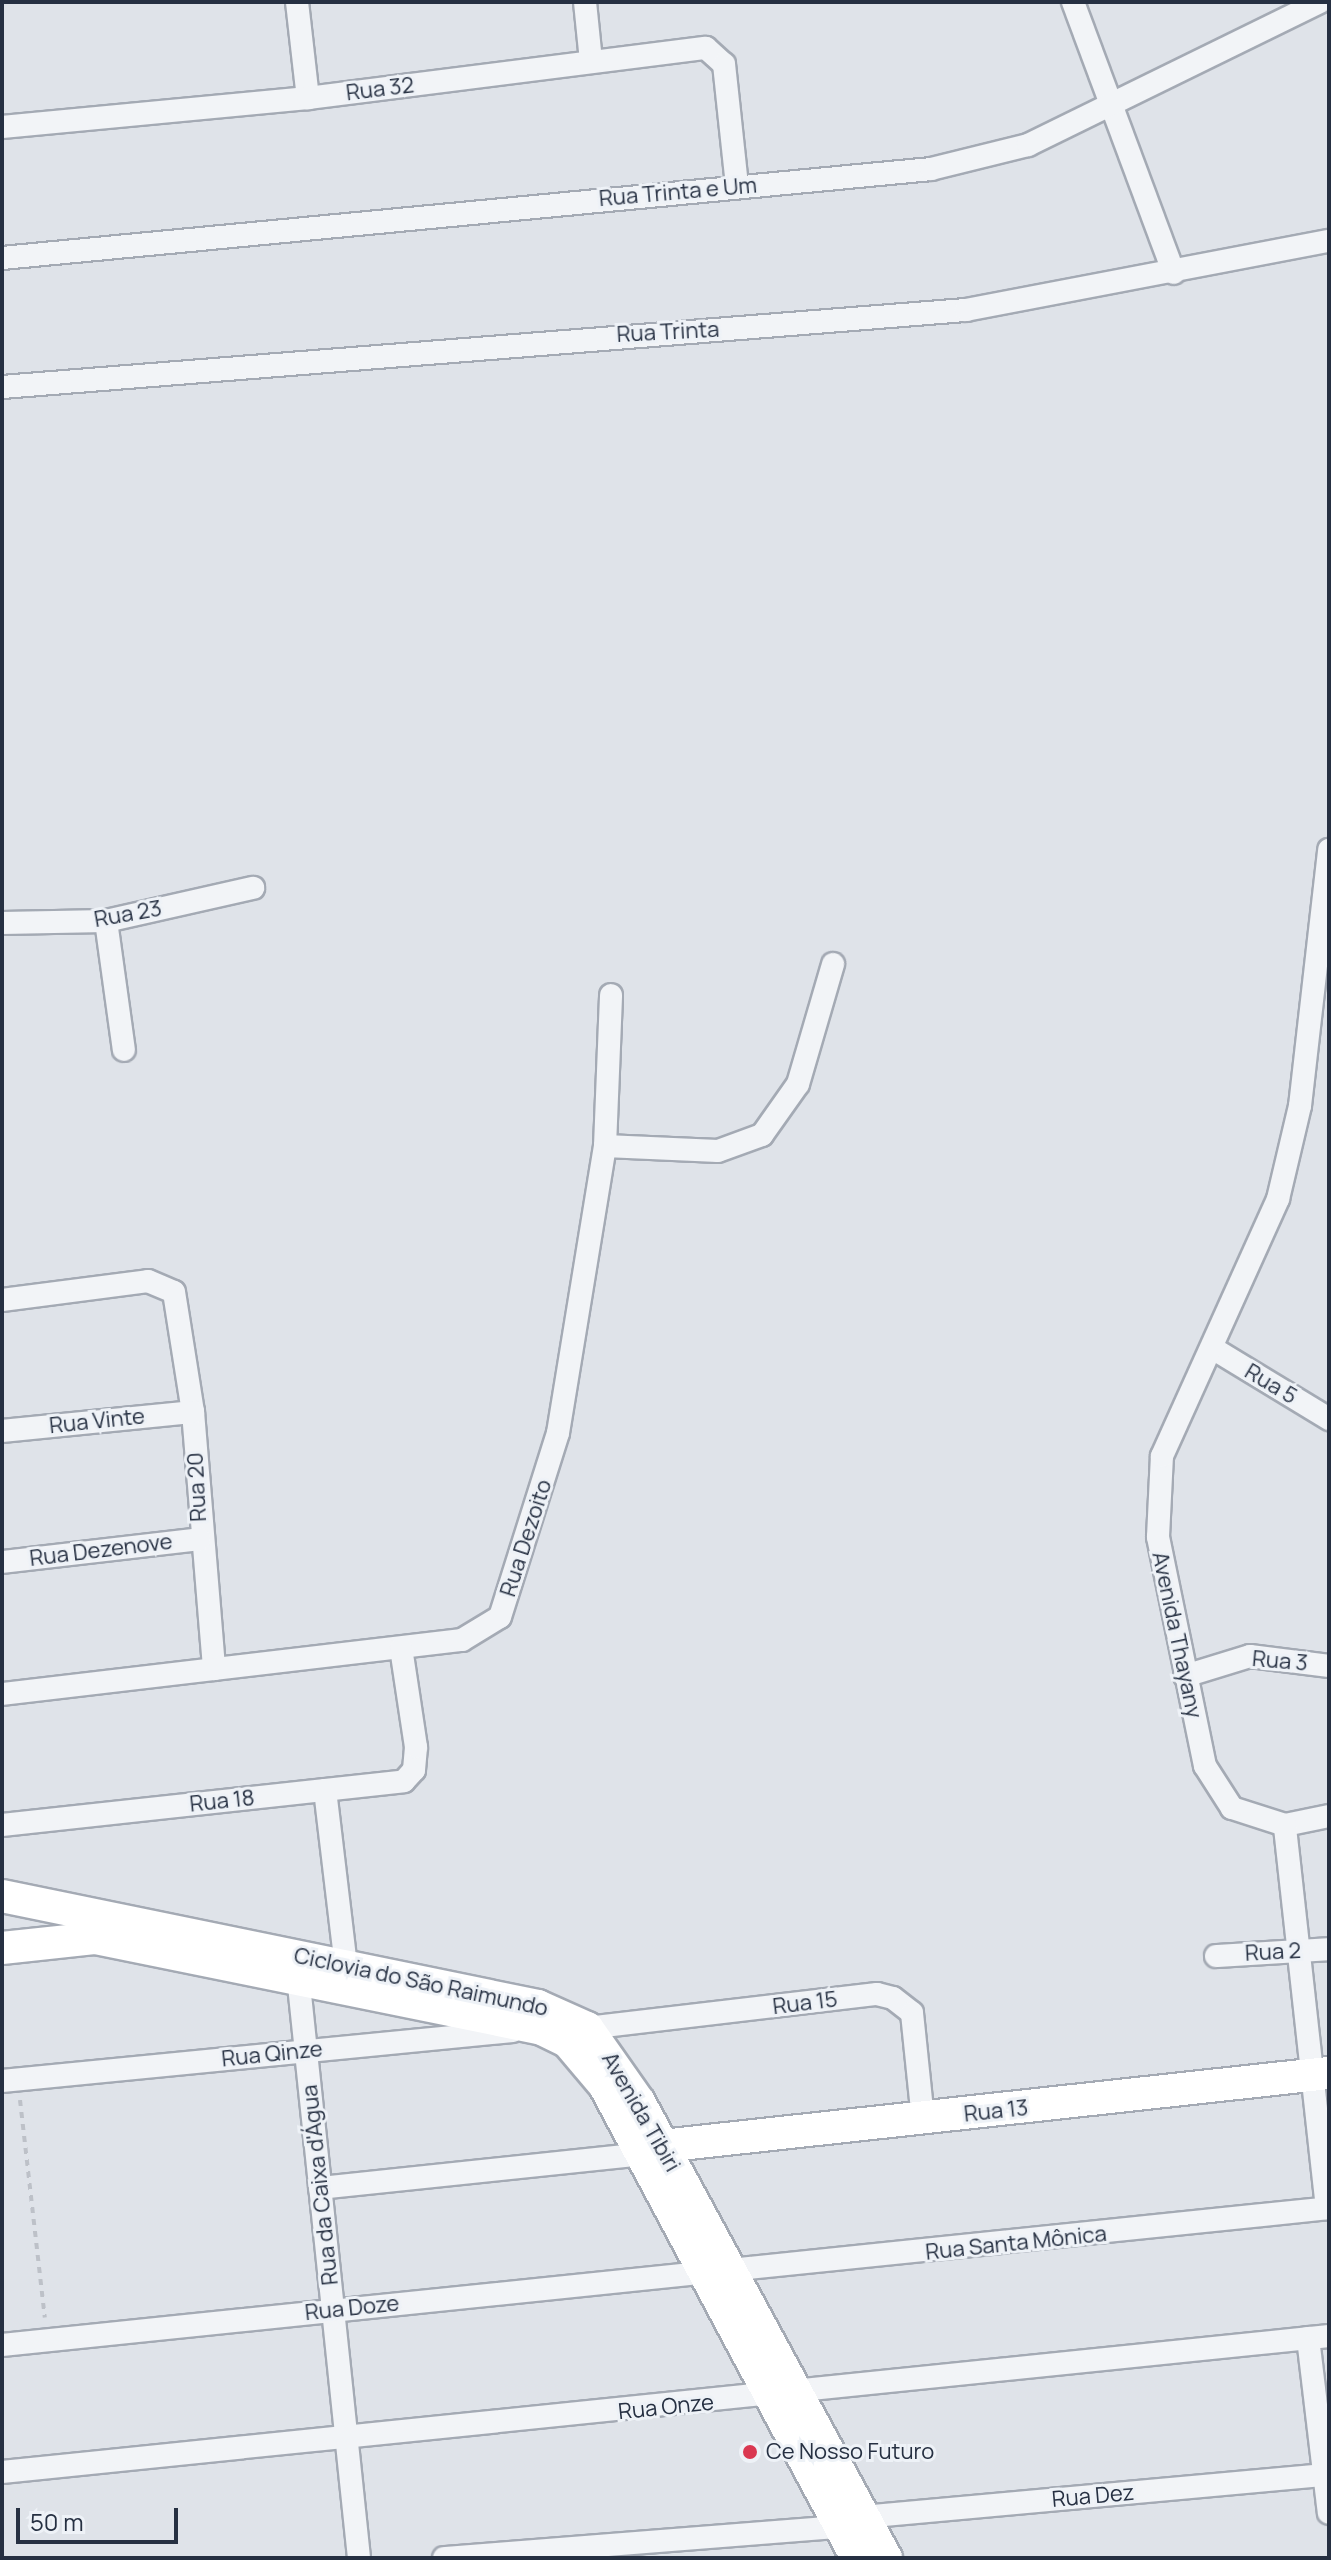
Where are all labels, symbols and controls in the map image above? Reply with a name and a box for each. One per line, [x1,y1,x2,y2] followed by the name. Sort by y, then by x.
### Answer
[345,72,415,106] street label: Rua 32
[598,172,758,212] street label: Rua Trinta e Um
[616,316,720,348] street label: Rua Trinta
[92,895,164,933] street label: Rua 23
[1240,1358,1302,1410] street label: Rua 5
[48,1403,146,1439] street label: Rua Vinte
[182,1452,212,1522] street label: Rua 20
[495,1476,557,1600] street label: Rua Dezoito
[28,1528,174,1572] street label: Rua Dezenove
[1146,1549,1208,1721] street label: Avenida Thayany
[1251,1645,1309,1677] street label: Rua 3
[188,1784,256,1818] street label: Rua 18
[1244,1937,1302,1967] street label: Rua 2
[292,1942,550,2022] street label: Ciclovia do São Raimundo
[771,1986,839,2020] street label: Rua 15
[220,2036,324,2072] street label: Rua Qinze
[596,2048,686,2176] street label: Avenida Tibiri
[296,2083,344,2287] street label: Rua da Caixa d'Água
[963,2095,1029,2127] street label: Rua 13
[924,2220,1108,2266] street label: Rua Santa Mônica
[304,2290,400,2326] street label: Rua Doze
[617,2389,715,2425] street label: Rua Onze
[766,2439,934,2465] place label: Ce Nosso Futuro
[741,2443,759,2461] marker: Ce Nosso Futuro
[1051,2479,1135,2513] street label: Rua Dez
[20,2492,182,2542] scale bar
[30,2505,84,2538] text: 50 m

